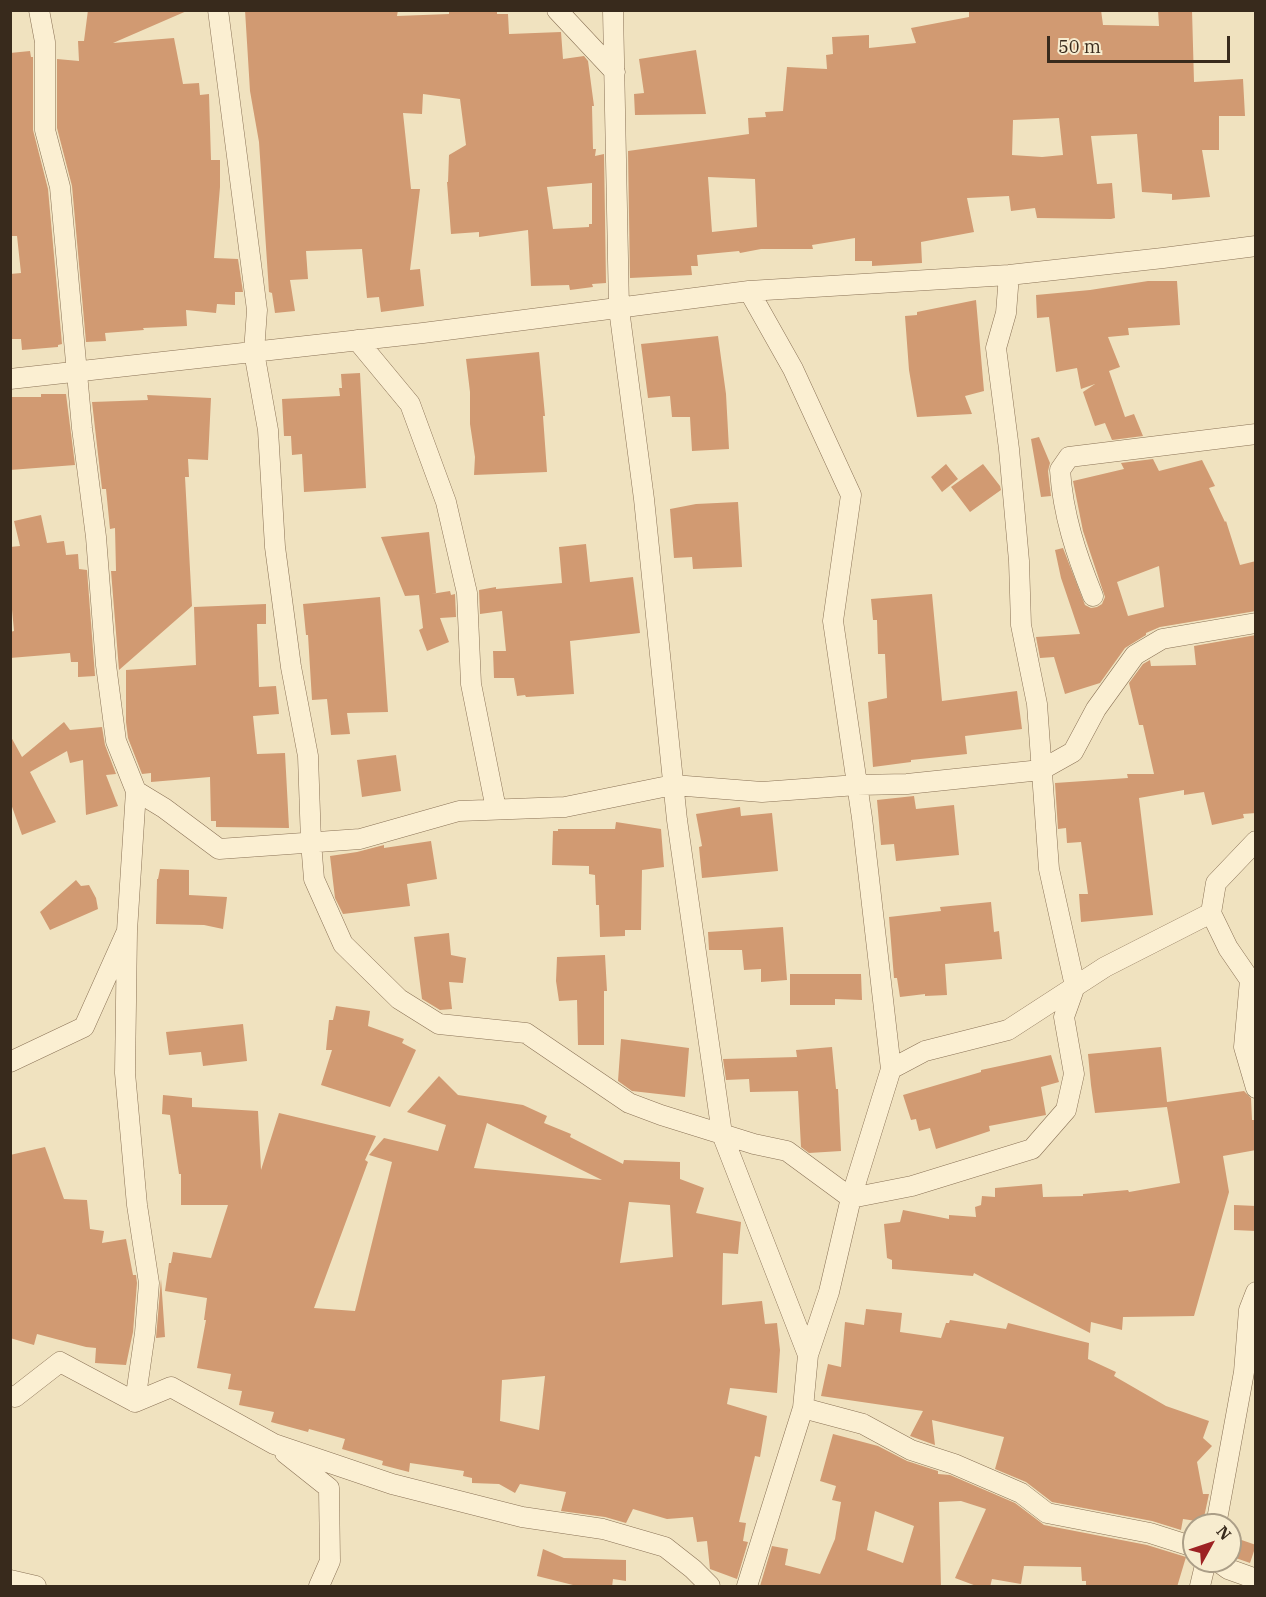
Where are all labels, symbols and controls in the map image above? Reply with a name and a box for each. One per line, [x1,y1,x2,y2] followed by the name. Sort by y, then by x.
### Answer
[1050,24,1233,62] scale bar
[1058,35,1101,58] text: 50 m
[1182,1513,1242,1573] north arrow
[1213,1521,1236,1544] text: N

